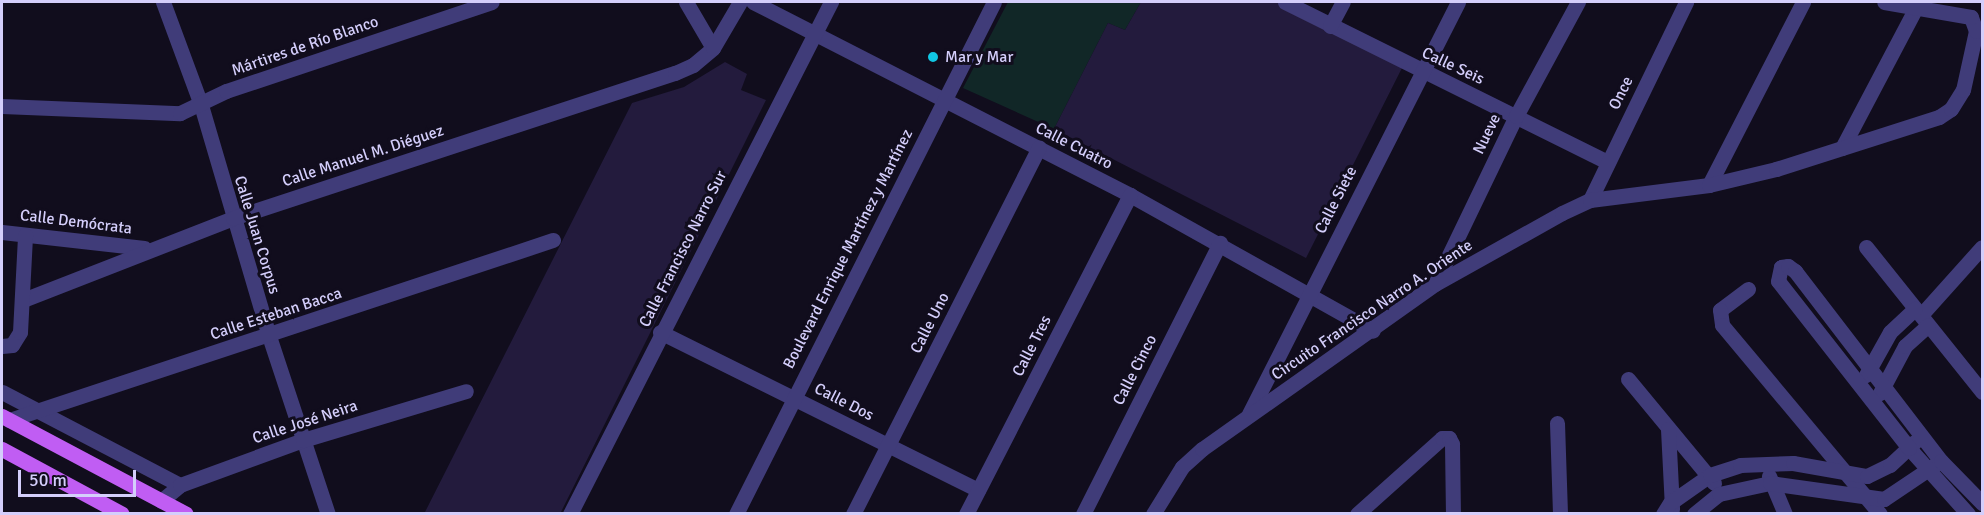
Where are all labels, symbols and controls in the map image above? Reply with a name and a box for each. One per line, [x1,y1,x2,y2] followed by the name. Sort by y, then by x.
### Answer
[229,12,381,80] street label: Mártires de Río Blanco
[1419,43,1487,89] street label: Calle Seis
[945,47,1013,67] place label: Mar y Mar
[926,50,940,64] marker: Mar y Mar
[1605,73,1637,113] street label: Once
[1469,111,1505,157] street label: Nueve
[1032,118,1116,174] street label: Calle Cuatro
[280,121,446,191] street label: Calle Manuel M. Diéguez
[779,126,917,372] street label: Boulevard Enrique Martínez y Martínez
[1311,163,1361,237] street label: Calle Siete
[635,168,731,330] street label: Calle Francisco Narro Sur
[230,174,284,296] street label: Calle Juan Corpus
[19,206,133,238] street label: Calle Demócrata
[1268,236,1476,384] street label: Circuito Francisco Narro A. Oriente
[208,284,344,344] street label: Calle Esteban Bacca
[906,289,954,357] street label: Calle Uno
[1008,312,1056,380] street label: Calle Tres
[1109,331,1161,409] street label: Calle Cinco
[811,379,877,425] street label: Calle Dos
[250,396,360,448] street label: Calle José Neira
[21,458,140,496] scale bar
[29,469,67,491] text: 50 m

